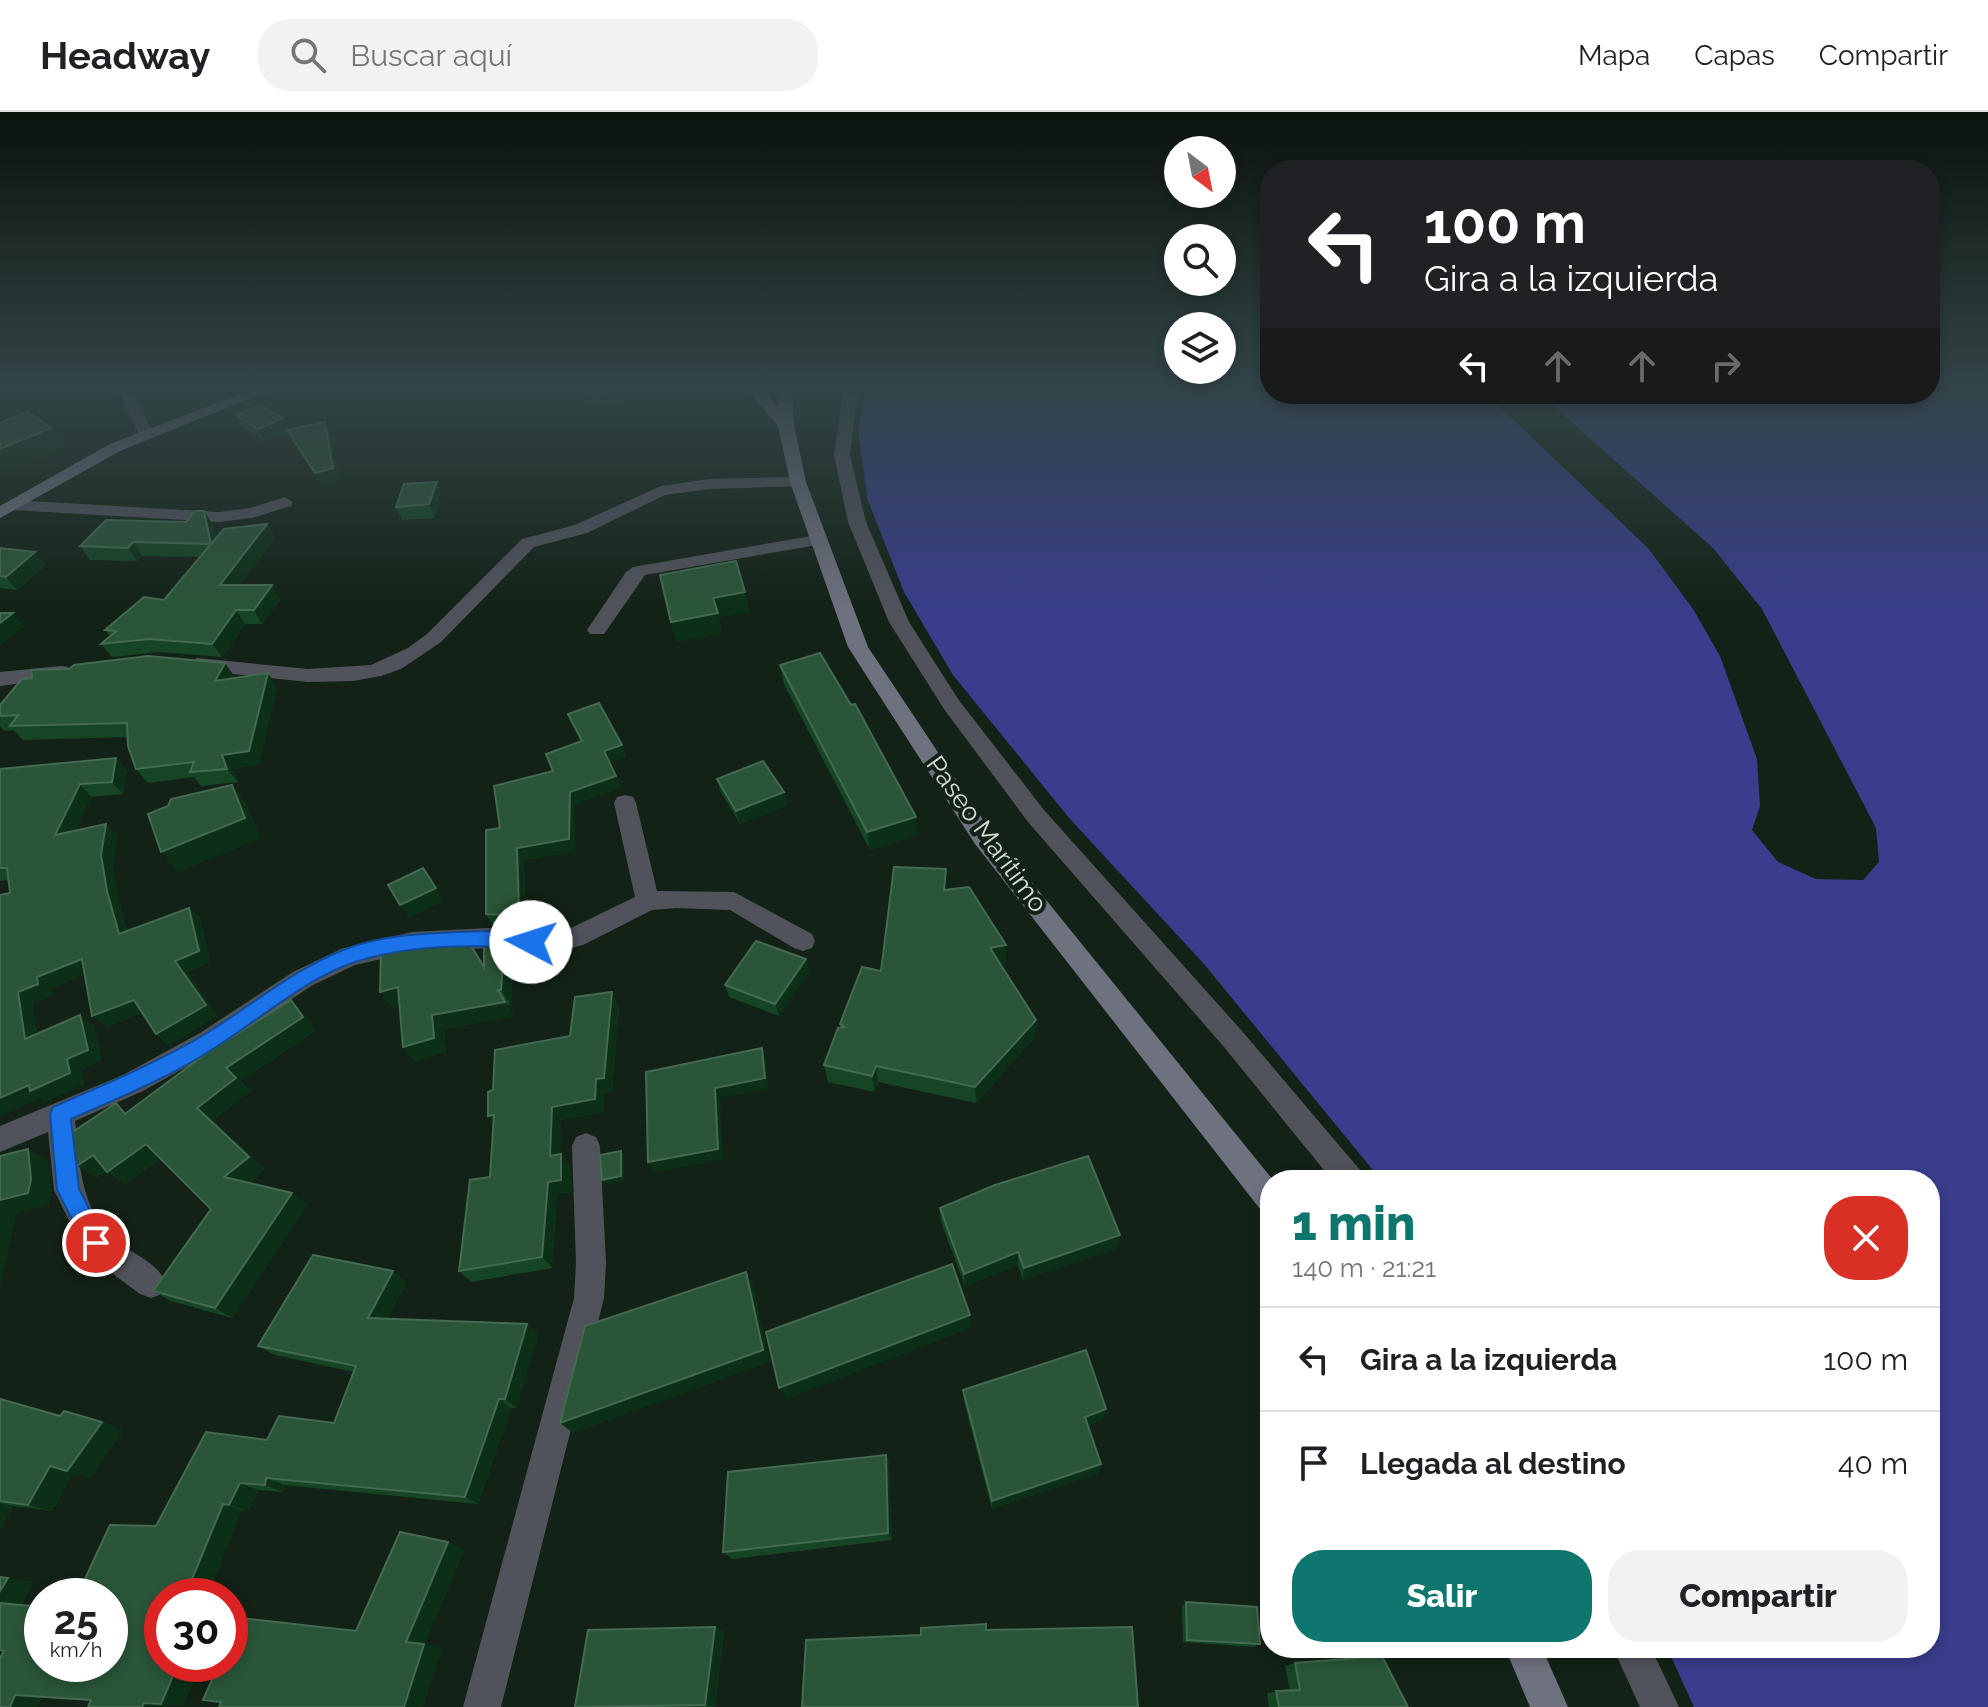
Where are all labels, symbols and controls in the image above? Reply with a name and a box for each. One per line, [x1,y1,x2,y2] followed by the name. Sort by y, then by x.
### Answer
[258,19,818,91] search box
[40,33,210,78] text: Headway
[286,33,330,77] icon: search
[350,38,512,73] text: Buscar aquí
[1578,39,1650,72] text: Mapa
[1694,39,1775,72] text: Capas
[1819,39,1948,72] text: Compartir
[1164,136,1236,208] north arrow
[1164,136,1236,384] map controls
[1424,190,1586,256] text: 100 m
[1292,192,1396,296] icon: left
[1164,224,1236,296] button: search
[1424,257,1718,299] text: Gira a la izquierda
[1164,312,1236,384] button: layers
[1452,344,1496,388] icon: left
[1536,344,1580,388] icon: ahead
[1620,344,1664,388] icon: ahead
[1704,344,1748,388] icon: right
[920,750,1054,918] street label: Paseo Marítimo
[489,900,573,984] position arrow
[1292,1195,1415,1251] text: 1 min
[1824,1196,1908,1280] button: close
[62,1209,130,1277] pin
[74,1221,118,1265] icon: arrive
[1292,1253,1436,1283] text: 140 m · 21:21
[1292,1337,1336,1381] icon: left
[1360,1342,1617,1377] text: Gira a la izquierda
[1823,1342,1908,1377] text: 100 m
[1292,1441,1336,1485] icon: arrive
[1360,1446,1626,1481] text: Llegada al destino
[1838,1446,1908,1481] text: 40 m
[1292,1550,1592,1642] button: Salir
[1608,1550,1908,1642] button: Compartir
[144,1578,248,1682] speed limit sign: 30
[54,1596,98,1643] text: 25
[50,1638,102,1662] text: km/h

